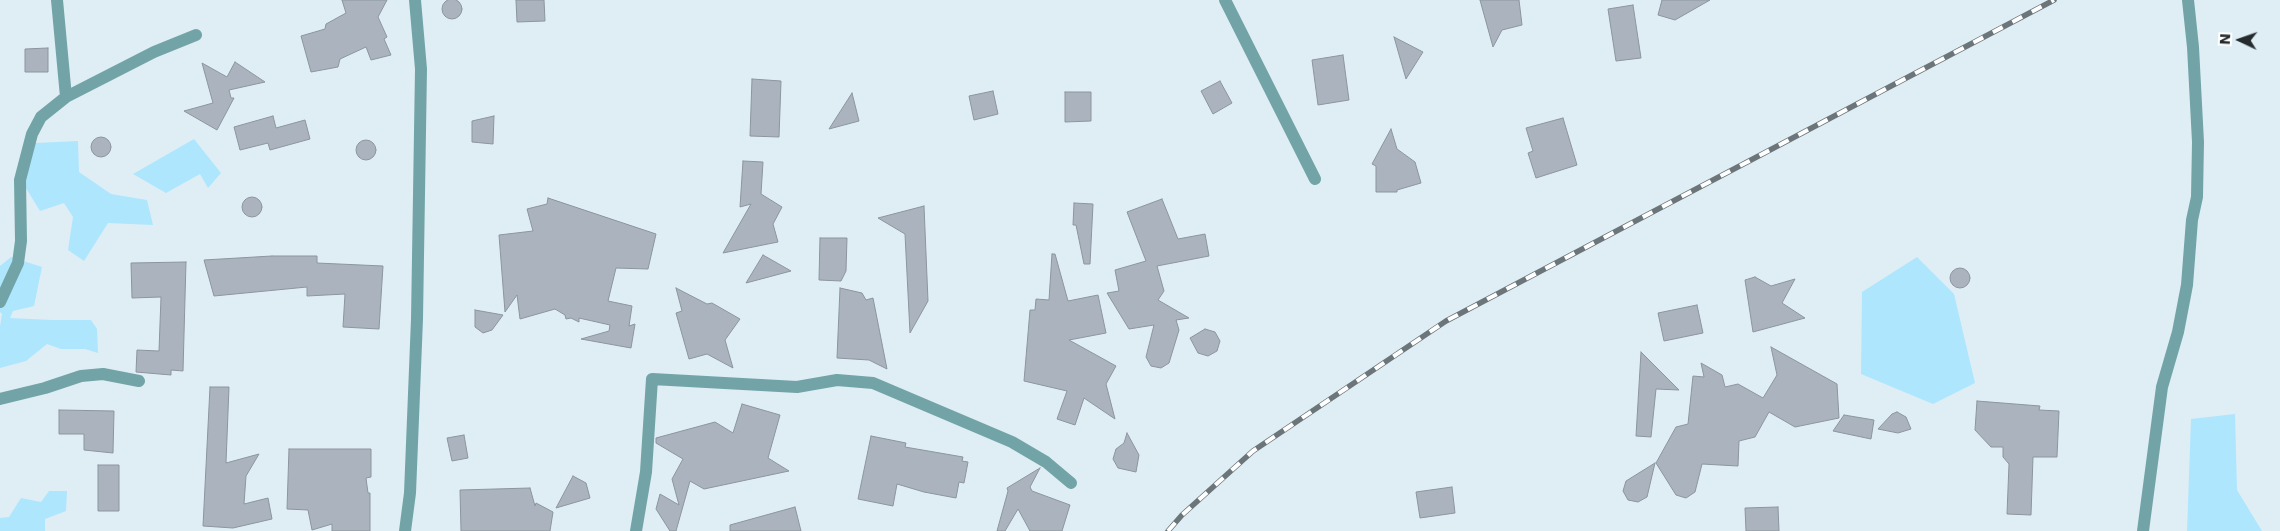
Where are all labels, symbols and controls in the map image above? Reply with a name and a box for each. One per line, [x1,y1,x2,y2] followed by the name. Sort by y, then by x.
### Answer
[2215,15,2265,65] north arrow
[2217,33,2233,45] text: N

